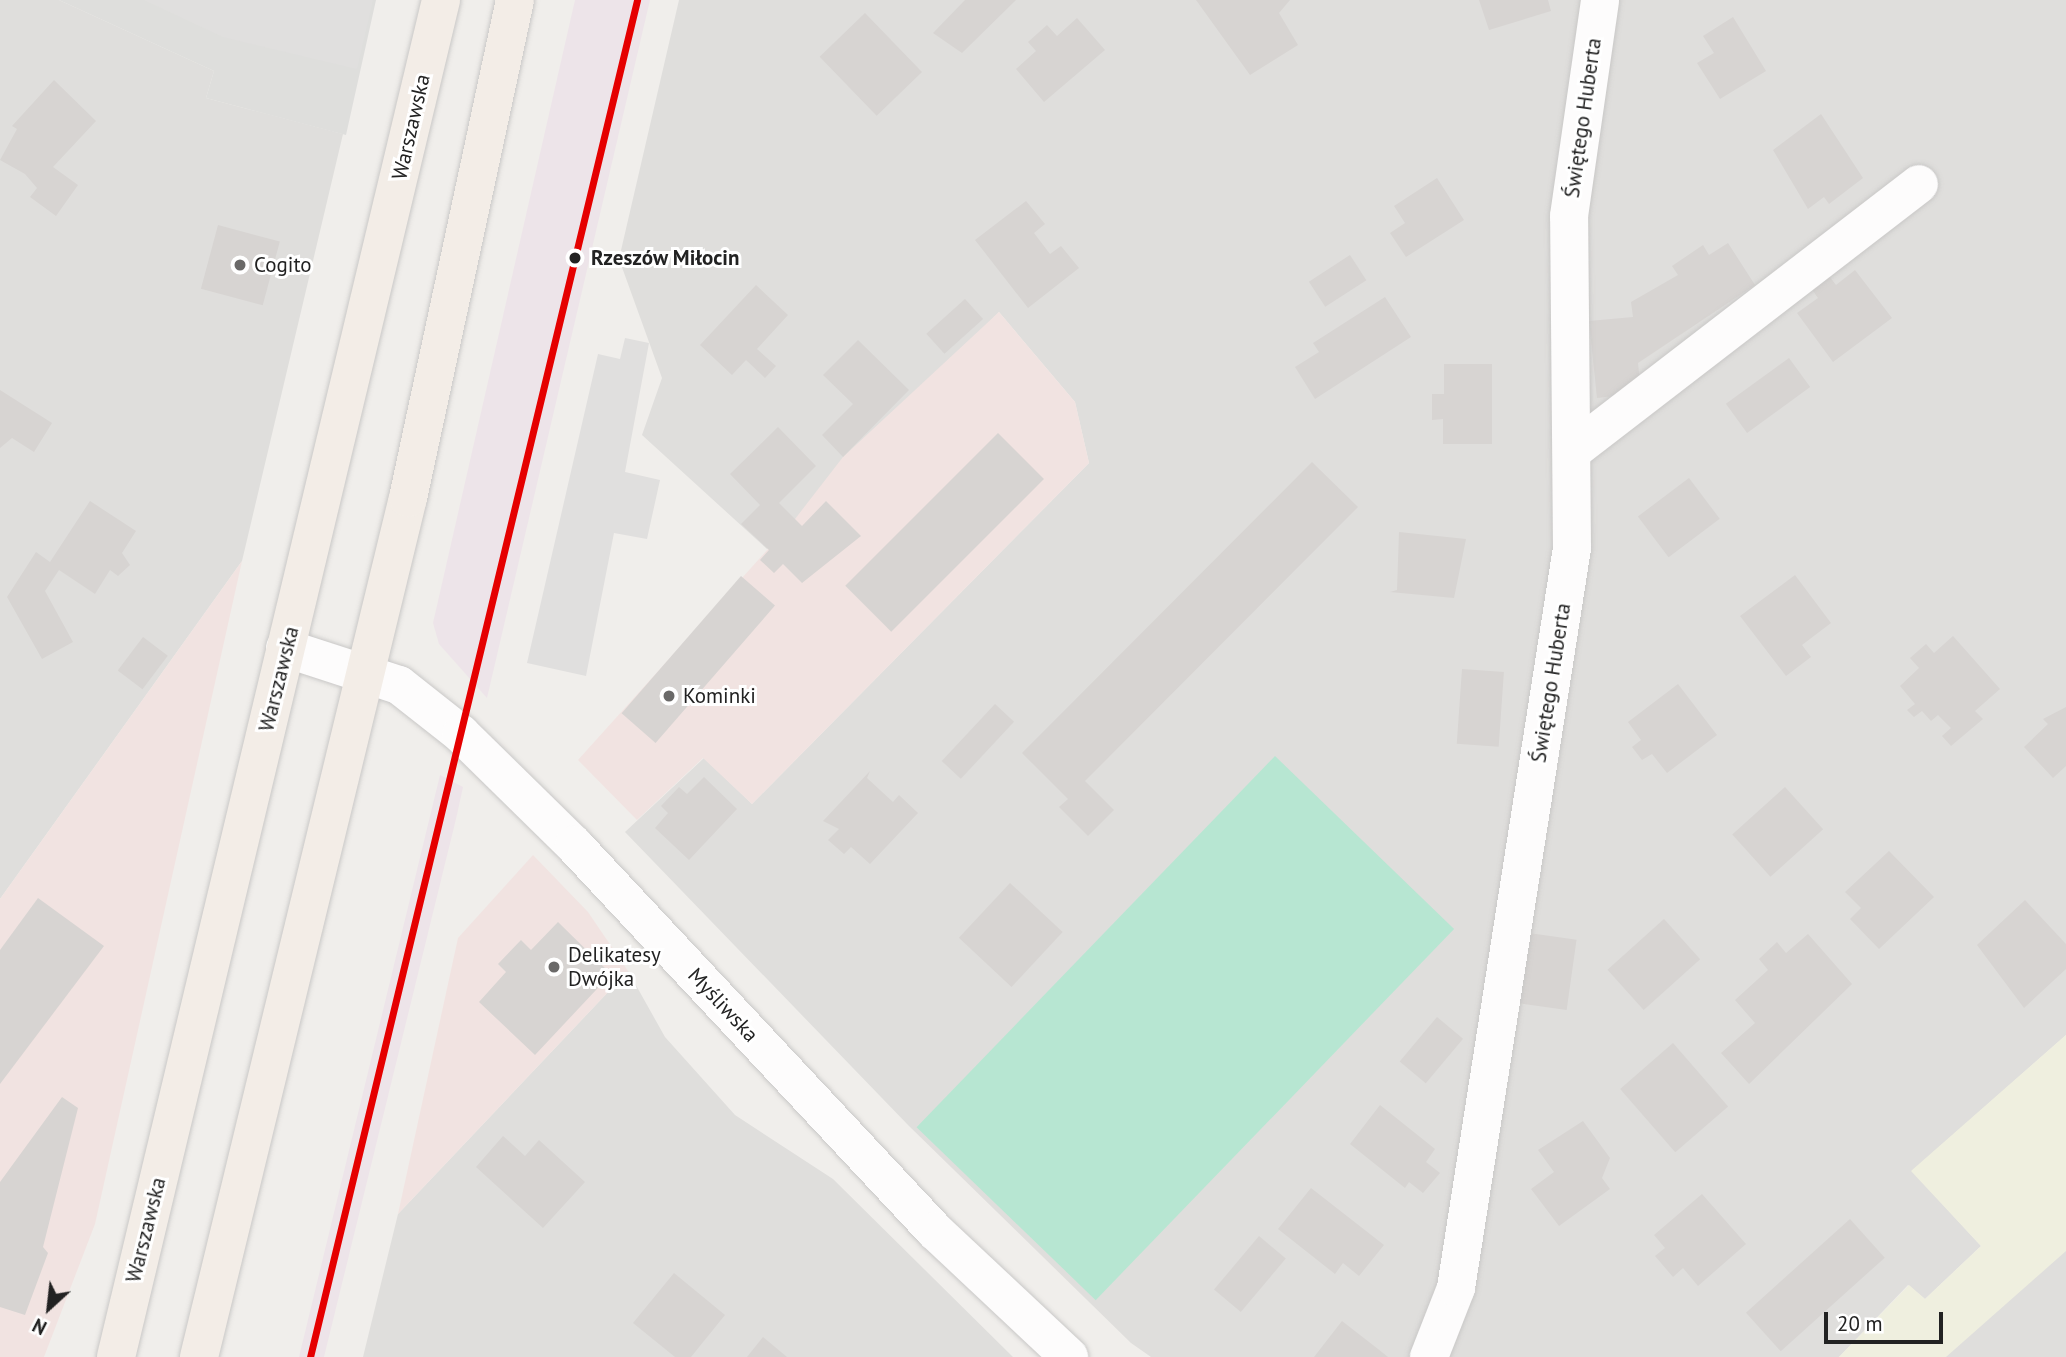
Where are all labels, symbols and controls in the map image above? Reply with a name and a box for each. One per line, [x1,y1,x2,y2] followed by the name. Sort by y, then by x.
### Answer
[1559,36,1607,200] street label: Świętego Huberta
[387,72,435,182] street label: Warszawska
[591,245,740,271] place label: Rzeszów Miłocin
[565,248,585,268] marker: Rzeszów Miłocin
[254,252,312,278] place label: Cogito
[232,257,248,273] marker: Cogito
[1526,601,1576,765] street label: Świętego Huberta
[254,624,304,734] street label: Warszawska
[683,683,756,709] place label: Kominki
[661,688,677,704] marker: Kominki
[568,942,661,992] place label: Delikatesy Dwójka
[546,959,562,975] marker: Delikatesy Dwójka
[682,963,764,1047] street label: Myśliwska
[121,1175,171,1285] street label: Warszawska
[14,1273,84,1343] north arrow
[1828,1298,1947,1342] scale bar
[1837,1310,1883,1337] text: 20 m
[28,1313,50,1340] text: N

